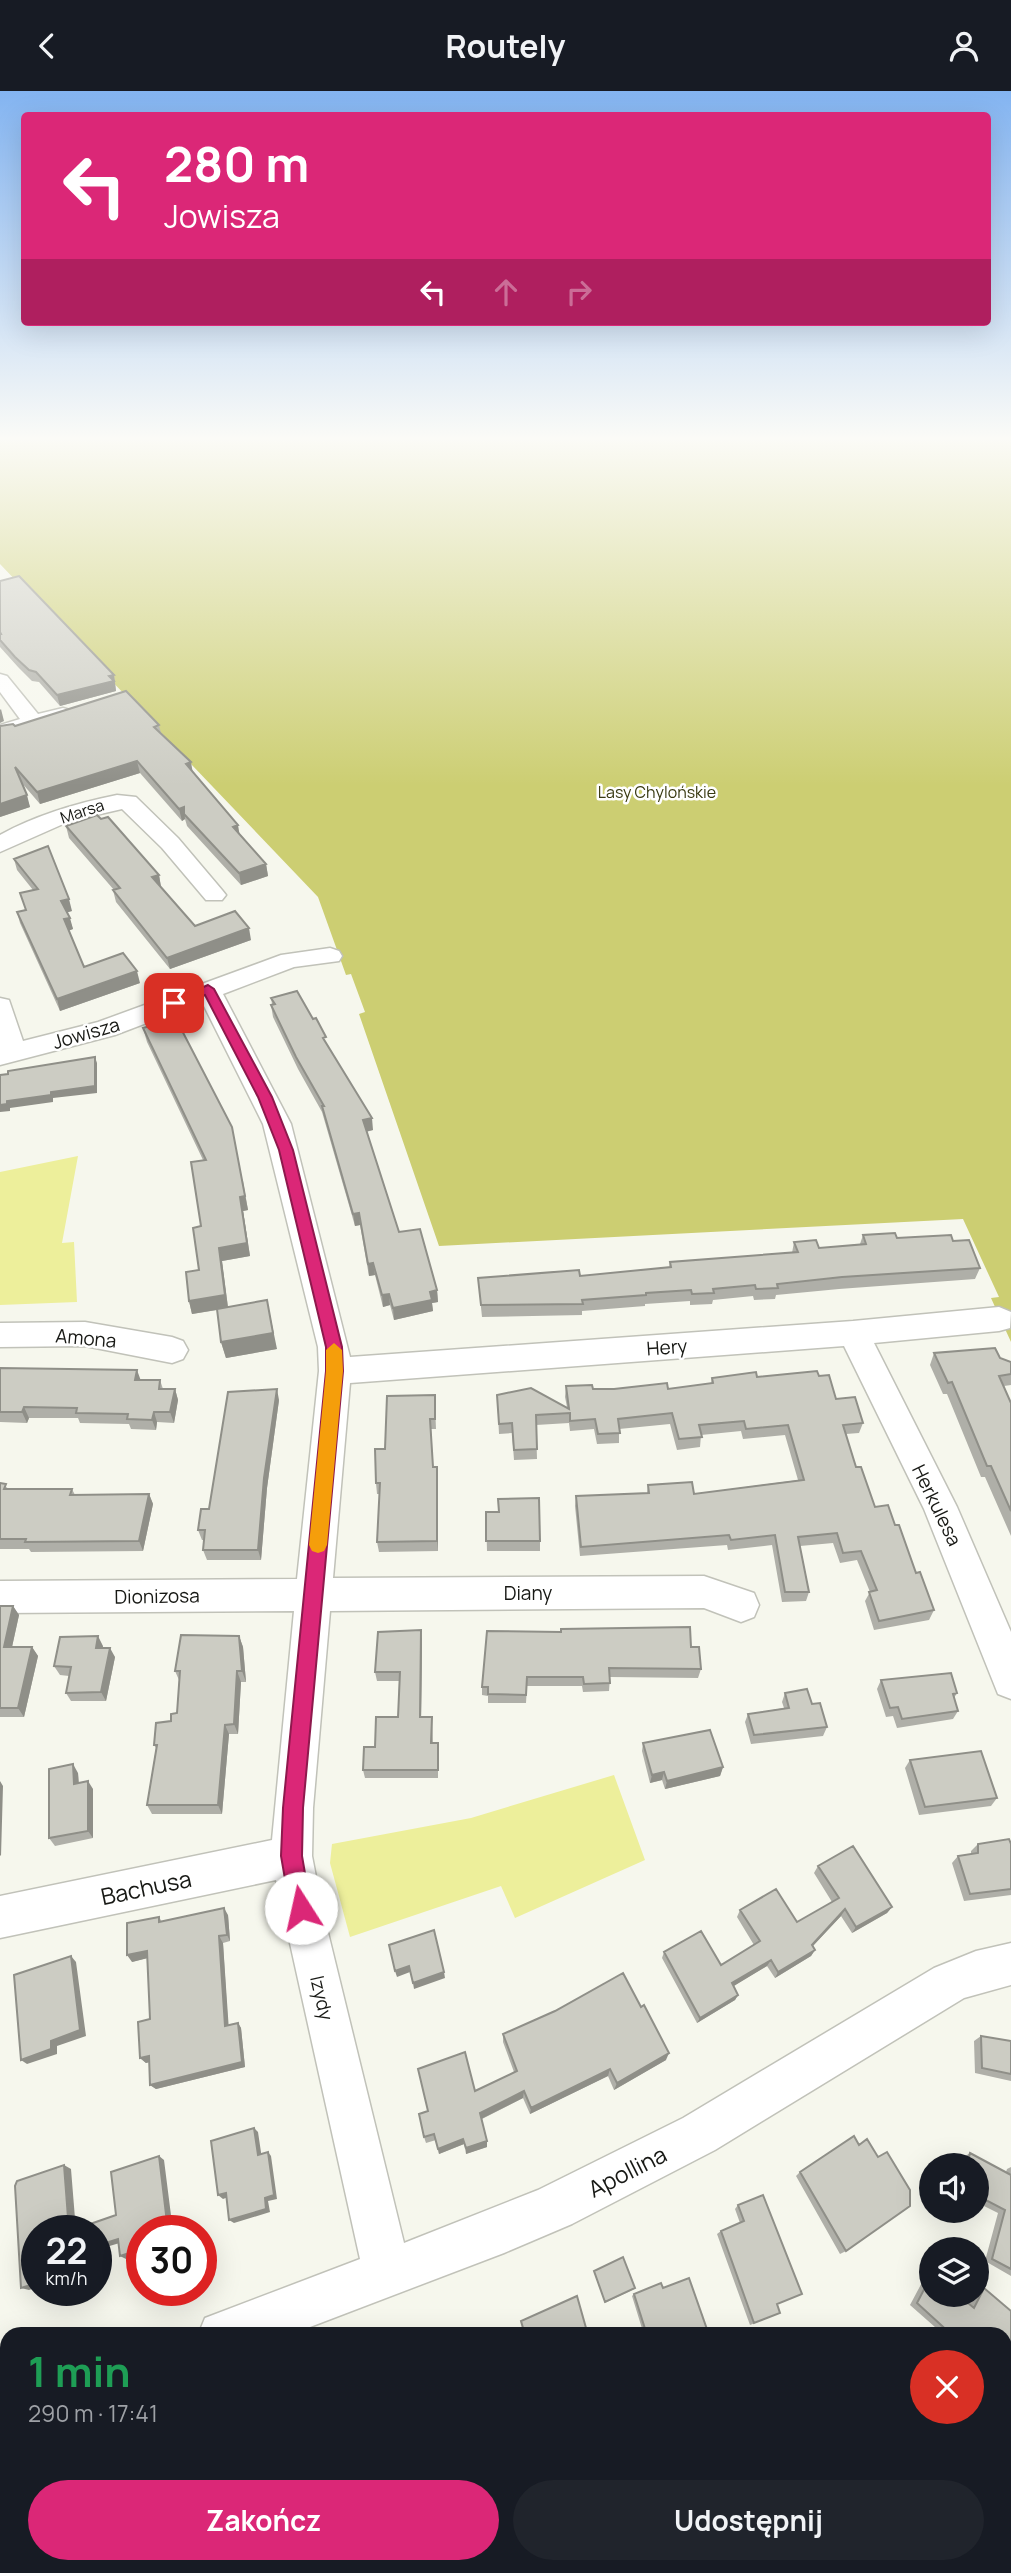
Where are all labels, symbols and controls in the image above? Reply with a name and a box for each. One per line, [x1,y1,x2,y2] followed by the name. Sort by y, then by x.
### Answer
[445,24,566,68] text: Routely
[28,27,66,65] icon: back
[945,27,983,65] icon: person
[164,130,309,197] text: 280 m
[49,140,140,231] icon: left
[164,194,280,238] text: Jowisza
[414,273,452,311] icon: left
[487,273,525,311] icon: ahead
[560,273,598,311] icon: right
[598,781,716,803] park label: Lasy Chylońskie
[57,794,107,828] street label: Marsa
[144,973,204,1033] pin
[155,984,193,1022] icon: arrive
[49,1011,123,1055] street label: Jowisza
[54,1322,118,1354] street label: Amona
[646,1333,688,1361] street label: Hery
[906,1460,968,1550] street label: Herkulesa
[504,1580,552,1606] street label: Diany
[114,1582,200,1610] street label: Dionizosa
[98,1862,194,1912] street label: Bachusa
[264,1871,338,1945] position arrow
[304,1973,340,2023] street label: Izydy
[582,2138,672,2204] street label: Apollina
[919,2153,989,2307] map controls
[919,2153,989,2223] button: sound
[126,2215,217,2306] speed limit sign: 30
[46,2227,87,2275] text: 22
[919,2237,989,2307] button: layers
[46,2266,87,2290] text: km/h
[28,2342,131,2400] text: 1 min
[910,2350,984,2424] button: close
[28,2397,158,2429] text: 290 m · 17:41
[28,2480,499,2560] button: Zakończ
[513,2480,984,2560] button: Udostępnij

